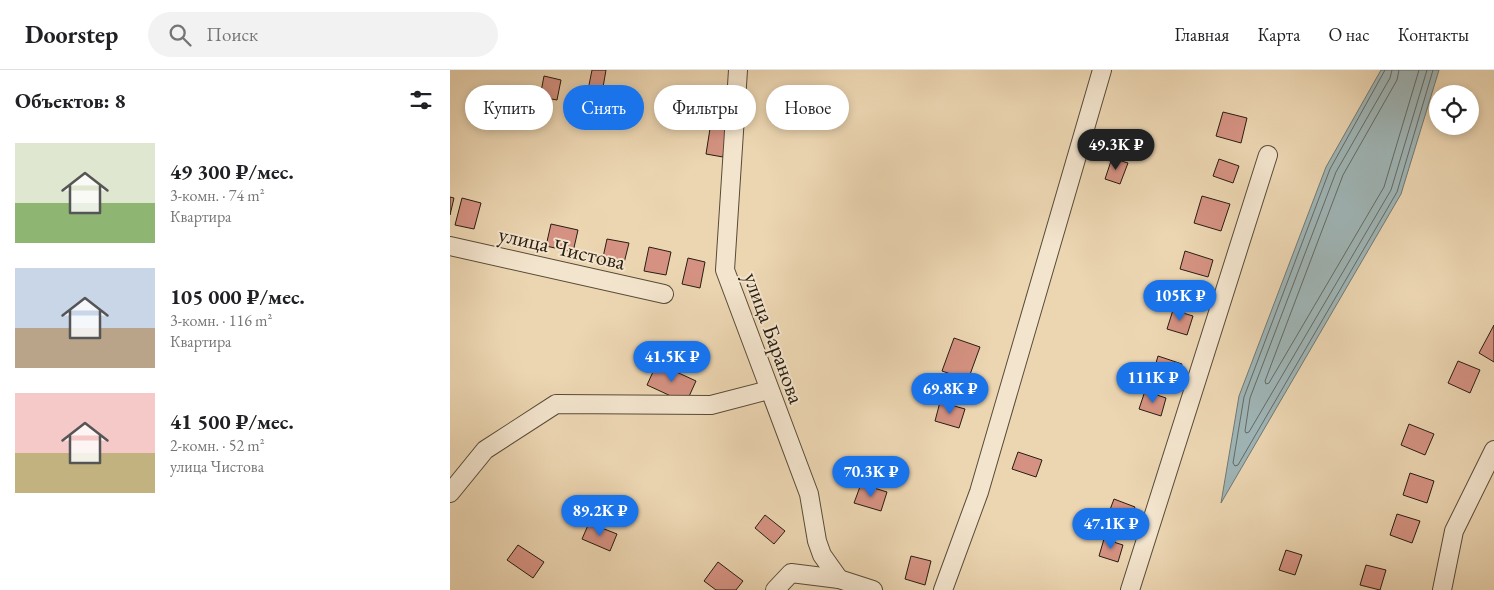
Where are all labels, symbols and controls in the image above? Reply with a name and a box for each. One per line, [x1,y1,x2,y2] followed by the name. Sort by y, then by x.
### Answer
[148,12,498,57] search box
[25,19,118,50] text: Doorstep
[166,21,194,49] icon: search
[206,22,258,47] text: Поиск
[1175,23,1229,46] text: Главная
[1257,23,1300,46] text: Карта
[1328,23,1370,46] text: О нас
[1398,23,1469,46] text: Контакты
[465,85,553,130] chip: Купить
[563,85,644,130] chip: Снять
[654,85,756,130] chip: Фильтры
[766,85,849,130] chip: Новое
[1429,85,1479,135] map controls
[1429,85,1479,135] button: locate
[407,86,435,114] icon: filters
[15,87,126,114] text: Объектов: 8
[1070,128,1162,171] pin: 49.3K ₽
[1088,134,1144,155] text: 49.3K ₽
[170,158,294,185] text: 49 300 ₽/мес.
[55,163,115,223] icon: home
[170,185,265,206] text: 3-комн. · 74 m²
[170,206,231,227] text: Квартира
[496,219,628,277] street label: улица Чистова
[737,268,811,408] street label: улица Баранова
[1139,280,1221,322] pin: 105K ₽
[170,283,305,310] text: 105 000 ₽/мес.
[1154,285,1206,306] text: 105K ₽
[55,288,115,348] icon: home
[170,310,272,331] text: 3-комн. · 116 m²
[170,331,231,352] text: Квартира
[626,340,718,383] pin: 41.5K ₽
[644,346,700,367] text: 41.5K ₽
[1112,362,1194,404] pin: 111K ₽
[1127,367,1179,388] text: 111K ₽
[904,372,996,415] pin: 69.8K ₽
[922,378,978,399] text: 69.8K ₽
[170,408,294,435] text: 41 500 ₽/мес.
[55,413,115,473] icon: home
[170,435,265,456] text: 2-комн. · 52 m²
[170,456,264,477] text: улица Чистова
[825,456,917,498] pin: 70.3K ₽
[843,461,899,482] text: 70.3K ₽
[554,494,646,537] pin: 89.2K ₽
[572,500,628,521] text: 89.2K ₽
[1065,508,1157,550] pin: 47.1K ₽
[1083,513,1139,534] text: 47.1K ₽

